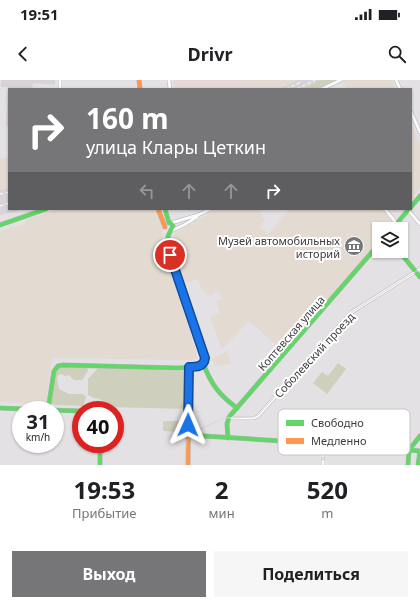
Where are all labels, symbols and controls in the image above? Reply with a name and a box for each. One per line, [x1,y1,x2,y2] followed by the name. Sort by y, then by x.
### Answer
[20,4,59,24] text: 19:51
[188,42,232,66] text: Drivr
[12,43,34,65] icon: back
[386,43,408,65] icon: search
[86,99,169,137] text: 160 m
[20,104,72,156] icon: right
[86,135,266,159] text: улица Клары Цеткин
[136,180,158,202] icon: left
[178,180,200,202] icon: ahead
[220,180,242,202] icon: ahead
[262,180,284,202] icon: right
[372,222,408,258] map controls
[372,222,408,258] button: layers
[218,233,340,261] place label: Музей автомобильных историй
[343,235,365,257] museum icon: Музей автомобильных историй
[153,238,187,272] pin
[159,244,181,266] icon: arrive
[254,292,328,374] street label: Коптевская улица
[271,309,358,401] street label: Соболевский проезд
[72,401,124,453] speed limit sign: 40
[167,404,209,446] position arrow
[27,408,49,435] text: 31
[278,409,410,455] legend
[311,415,364,430] text: Свободно
[26,430,50,444] text: km/h
[311,433,366,448] text: Медленно
[73,473,135,506] text: 19:53
[215,473,228,506] text: 2
[307,473,348,506] text: 520
[72,504,137,522] text: Прибытие
[209,504,235,522] text: мин
[321,504,333,522] text: m
[12,551,206,597] button: Выход
[214,551,408,597] button: Поделиться

